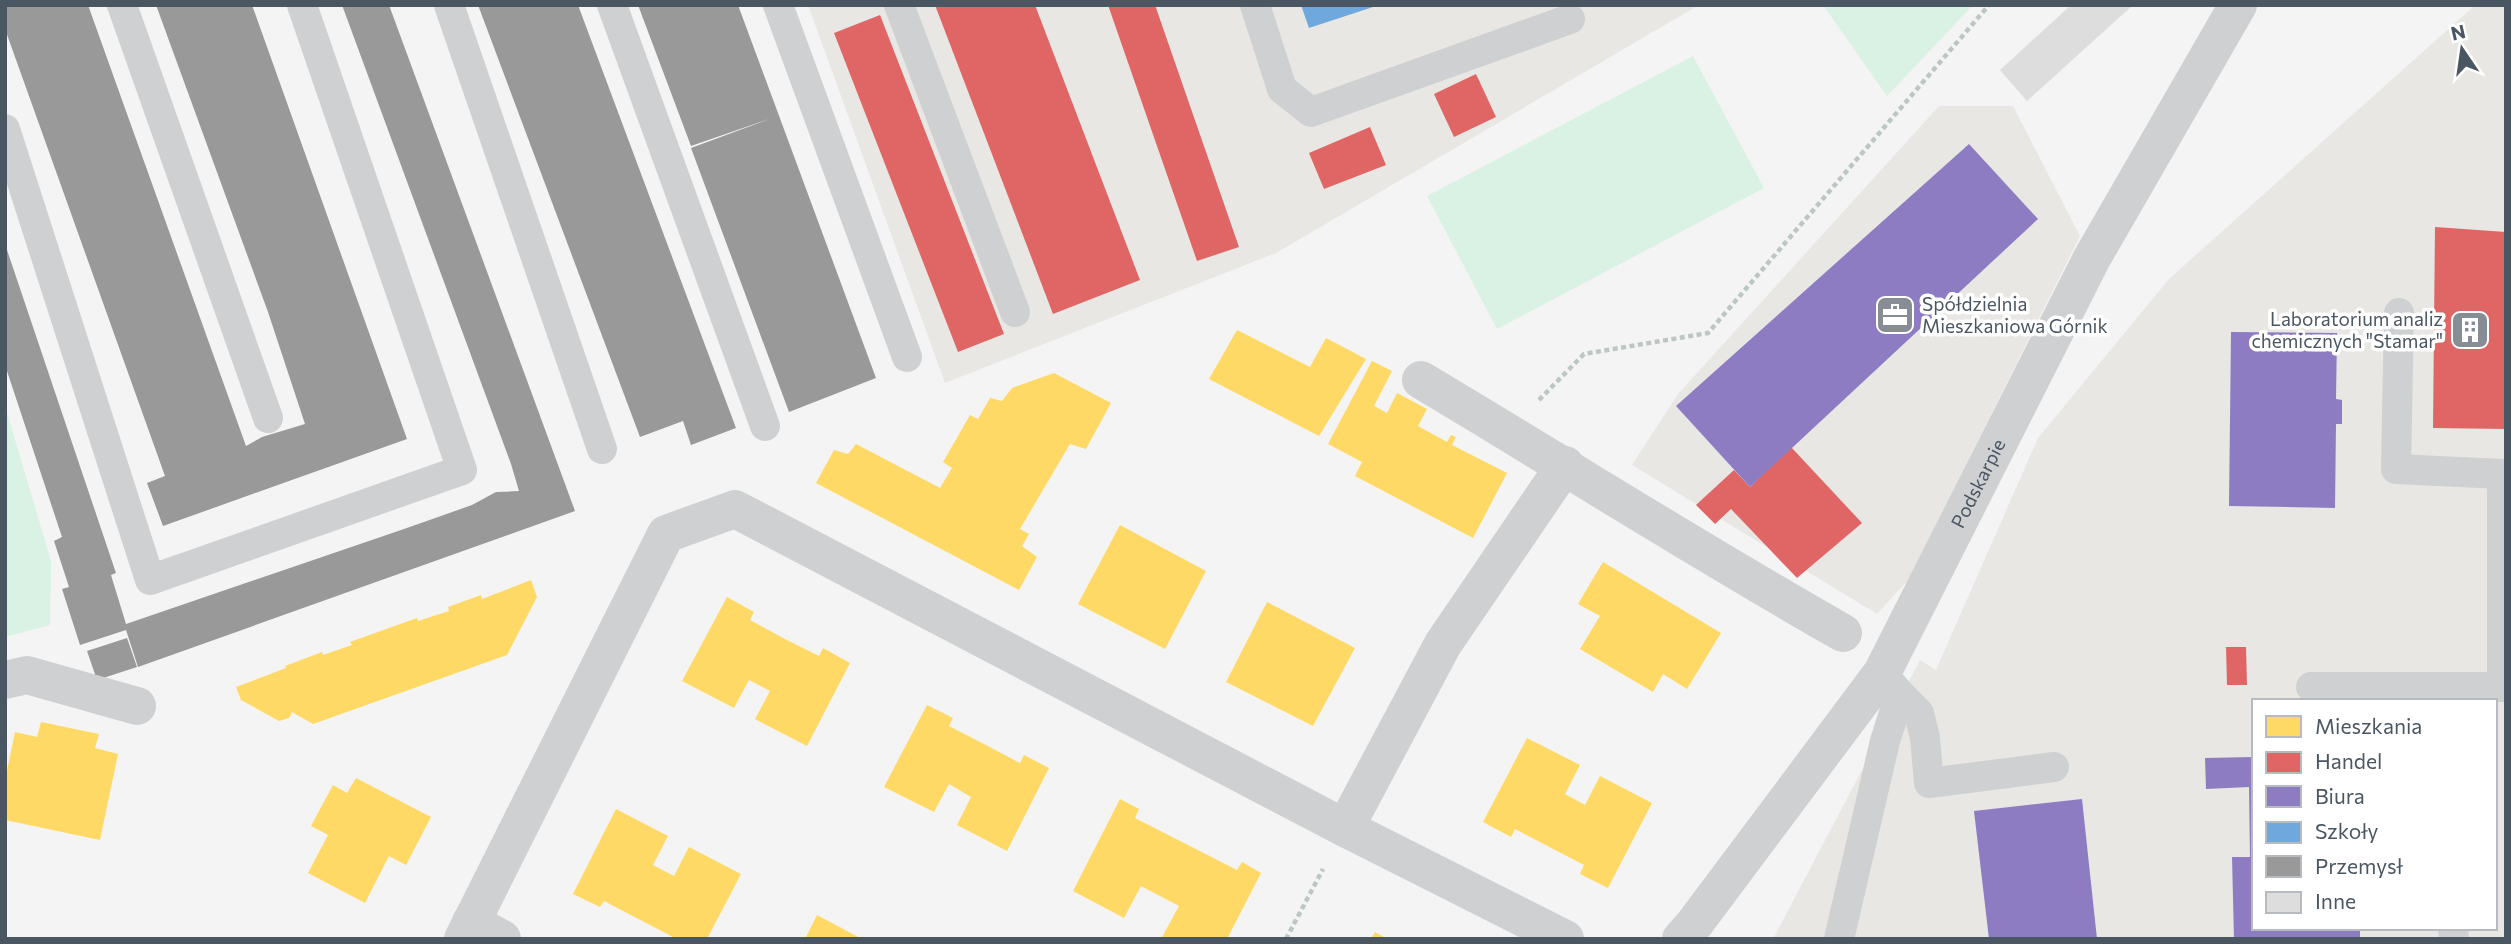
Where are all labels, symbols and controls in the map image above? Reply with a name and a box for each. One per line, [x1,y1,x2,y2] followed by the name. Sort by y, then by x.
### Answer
[2427,14,2497,84] north arrow
[2449,19,2468,45] text: N
[1922,292,2108,337] place label: Spółdzielnia Mieszkaniowa Górnik
[1874,294,1916,336] office icon: Spółdzielnia Mieszkaniowa Górnik
[2251,307,2443,352] place label: Laboratorium analiz chemicznych "Stamar"
[2449,309,2491,351] building icon: Laboratorium analiz chemicznych "Stamar"
[1945,435,2010,531] street label: Podskarpie
[2252,699,2497,930] legend
[2315,713,2422,738] text: Mieszkania
[2315,748,2382,773] text: Handel
[2315,783,2365,808] text: Biura
[2315,818,2379,843] text: Szkoły
[2315,853,2403,878] text: Przemysł
[2315,888,2356,913] text: Inne

